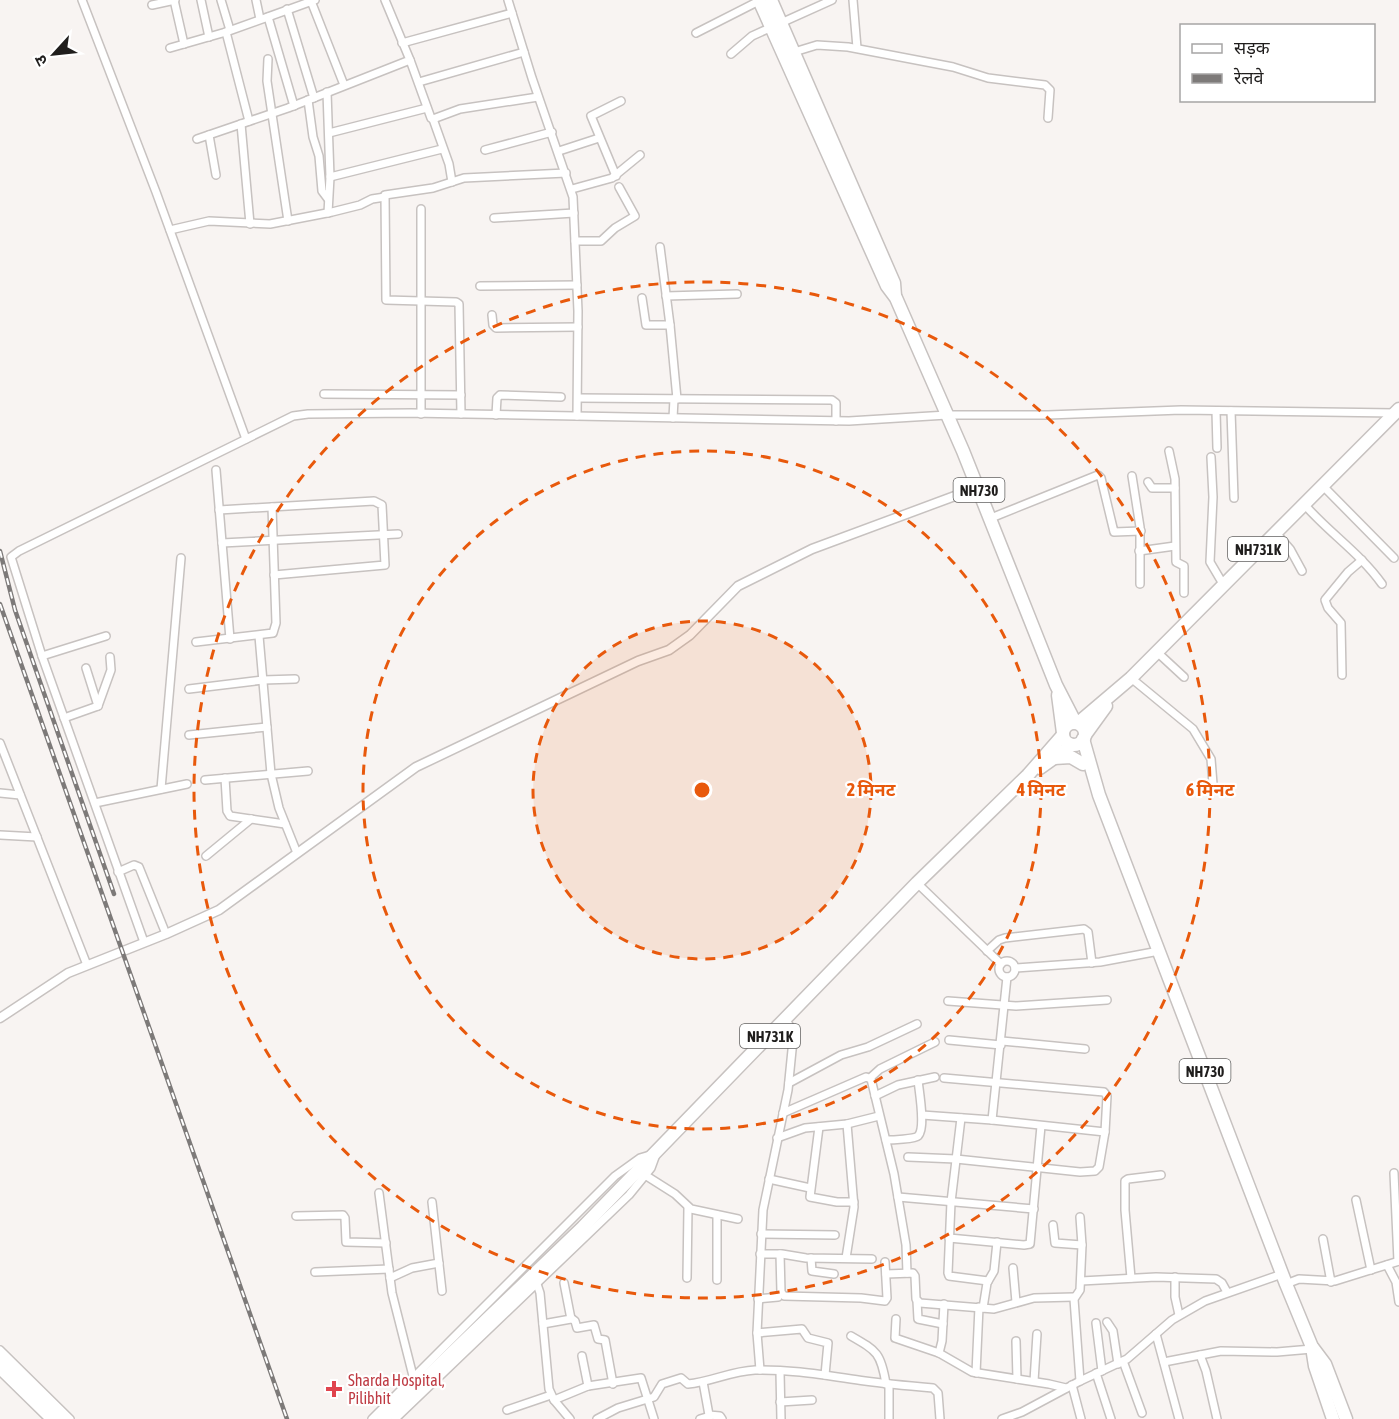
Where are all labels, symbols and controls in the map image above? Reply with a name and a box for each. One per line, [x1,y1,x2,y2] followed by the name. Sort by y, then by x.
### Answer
[24,24,84,84] north arrow
[1180,24,1375,102] legend
[1234,37,1271,58] text: सड़क
[30,52,51,69] text: उ
[1233,67,1265,88] text: रेलवे
[954,478,1004,502] road number: NH730
[1228,537,1288,561] road number: NH731K
[847,779,896,800] text: 2 मिनट
[1016,779,1066,800] text: 4 मिनट
[1186,779,1235,800] text: 6 मिनट
[692,780,712,800] centre of rings
[740,1024,800,1048] road number: NH731K
[1180,1059,1230,1083] road number: NH730
[348,1371,445,1407] place label: Sharda Hospital, Pilibhit
[325,1380,343,1398] marker: Sharda Hospital, Pilibhit

